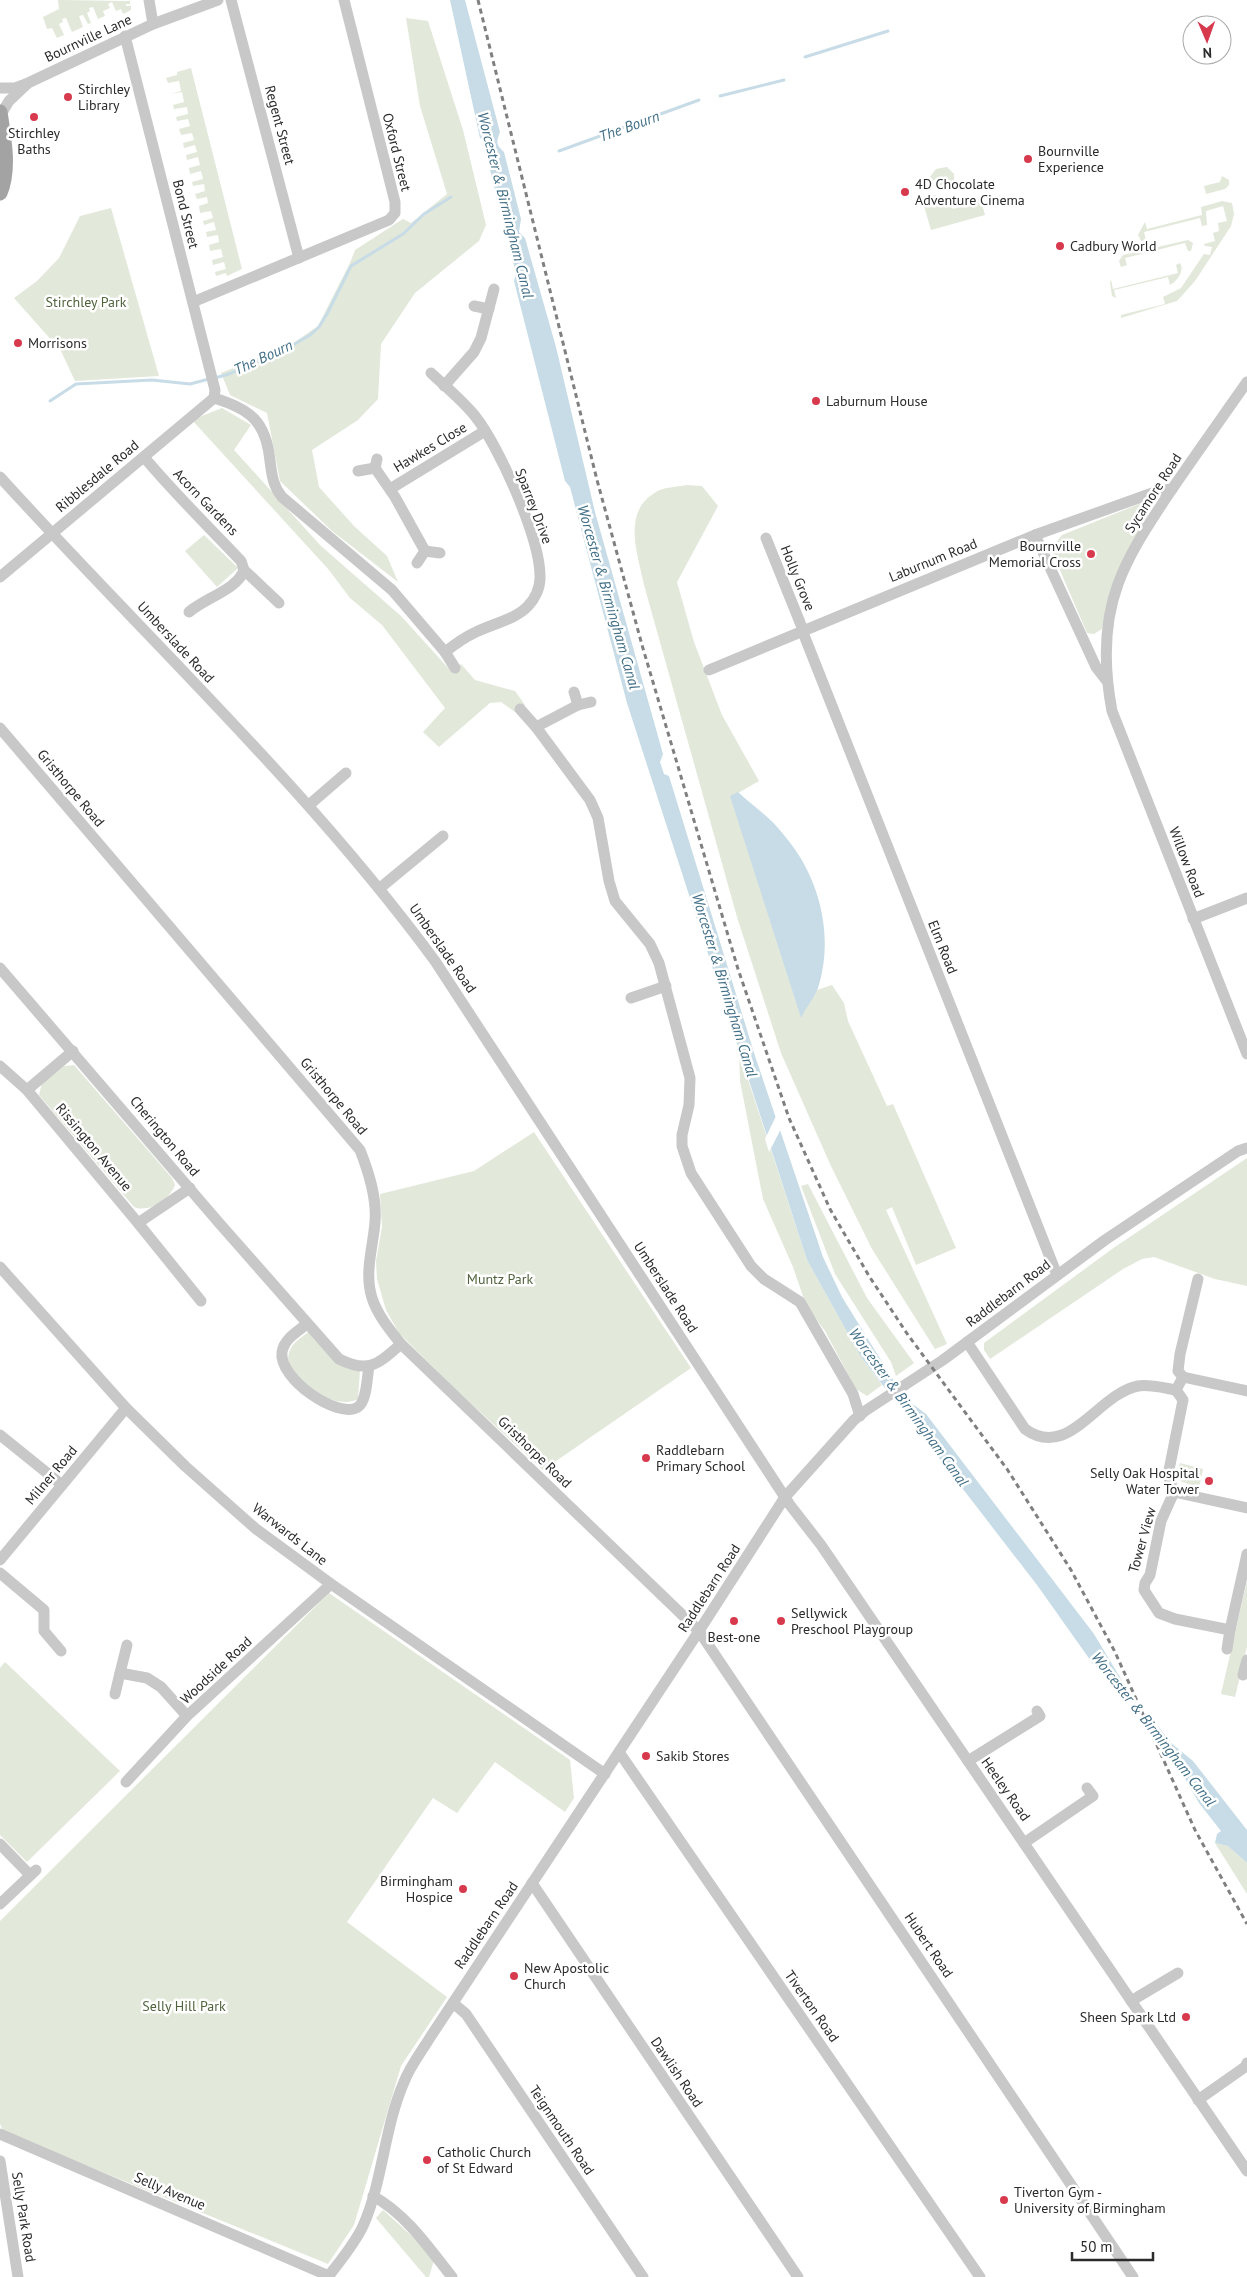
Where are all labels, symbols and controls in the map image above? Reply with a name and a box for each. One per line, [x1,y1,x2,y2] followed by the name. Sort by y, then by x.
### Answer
[42,10,134,66] street label: Bournville Lane
[1182,15,1232,65] north arrow
[1203,44,1212,62] text: N
[78,80,131,114] place label: Stirchley Library
[261,83,299,167] street label: Regent Street
[62,91,74,103] marker: Stirchley Library
[596,106,662,146] water label: The Bourn
[474,110,538,300] water label: Worcester & Birmingham Canal
[28,111,40,123] marker: Stirchley Baths
[379,111,415,193] street label: Oxford Street
[8,124,61,158] place label: Stirchley Baths
[1038,142,1104,176] place label: Bournville Experience
[1022,153,1034,165] marker: Bournville Experience
[915,175,1025,209] place label: 4D Chocolate Adventure Cinema
[169,178,203,251] street label: Bond Street
[899,186,911,198] marker: 4D Chocolate Adventure Cinema
[1070,237,1156,255] place label: Cadbury World
[1054,240,1066,252] marker: Cadbury World
[45,293,127,311] park label: Stirchley Park
[28,334,87,352] place label: Morrisons
[230,335,296,379] water label: The Bourn
[12,337,24,349] marker: Morrisons
[826,392,928,410] place label: Laburnum House
[810,395,822,407] marker: Laburnum House
[390,418,470,476] street label: Hawkes Close
[52,436,142,516] street label: Ribblesdale Road
[1121,450,1185,536] street label: Sycamore Road
[170,465,242,539] street label: Acorn Gardens
[511,466,557,546] street label: Sparrey Drive
[574,502,644,692] water label: Worcester & Birmingham Canal
[886,534,980,586] street label: Laburnum Road
[989,537,1081,571] place label: Bournville Memorial Cross
[777,543,819,613] street label: Holly Grove
[1085,548,1097,560] marker: Bournville Memorial Cross
[134,598,218,686] street label: Umberslade Road
[33,746,109,830] street label: Gristhorpe Road
[1165,824,1209,900] street label: Willow Road
[688,891,762,1079] water label: Worcester & Birmingham Canal
[406,900,480,996] street label: Umberslade Road
[924,918,962,976] street label: Elm Road
[296,1054,372,1138] street label: Gristhorpe Road
[126,1092,204,1180] street label: Cherington Road
[52,1099,136,1195] street label: Rissington Avenue
[630,1238,702,1336] street label: Umberslade Road
[962,1255,1054,1331] street label: Raddlebarn Road
[467,1270,533,1288] park label: Muntz Park
[845,1324,973,1490] water label: Worcester & Birmingham Canal
[494,1412,576,1492] street label: Gristhorpe Road
[656,1441,745,1475] place label: Raddlebarn Primary School
[21,1442,81,1508] street label: Milner Road
[640,1452,652,1464] marker: Raddlebarn Primary School
[1090,1464,1199,1498] place label: Selly Oak Hospital Water Tower
[1203,1475,1215,1487] marker: Selly Oak Hospital Water Tower
[249,1499,331,1569] street label: Warwards Lane
[1124,1504,1160,1575] street label: Tower View
[674,1540,744,1636] street label: Raddlebarn Road
[791,1604,913,1638] place label: Sellywick Preschool Playgroup
[728,1615,740,1627] marker: Best-one
[775,1615,787,1627] marker: Sellywick Preschool Playgroup
[708,1628,760,1646] place label: Best-one
[177,1632,255,1708] street label: Woodside Road
[1088,1648,1220,1810] water label: Worcester & Birmingham Canal
[656,1747,730,1765] place label: Sakib Stores
[640,1750,652,1762] marker: Sakib Stores
[977,1754,1035,1824] street label: Heeley Road
[380,1872,453,1906] place label: Birmingham Hospice
[450,1878,522,1972] street label: Raddlebarn Road
[457,1883,469,1895] marker: Birmingham Hospice
[901,1909,957,1981] street label: Hubert Road
[524,1959,609,1993] place label: New Apostolic Church
[781,1967,843,2045] street label: Tiverton Road
[508,1970,520,1982] marker: New Apostolic Church
[142,1997,226,2015] park label: Selly Hill Park
[1080,2008,1176,2026] place label: Sheen Spark Ltd
[1180,2011,1192,2023] marker: Sheen Spark Ltd
[647,2033,707,2111] street label: Dawlish Road
[525,2082,599,2178] street label: Teignmouth Road
[437,2143,531,2177] place label: Catholic Church of St Edward
[421,2154,433,2166] marker: Catholic Church of St Edward
[132,2168,208,2214] street label: Selly Avenue
[8,2171,40,2263] street label: Selly Park Road
[1014,2183,1166,2217] place label: Tiverton Gym - University of Birmingham
[998,2194,1010,2206] marker: Tiverton Gym - University of Birmingham
[1072,2230,1153,2262] scale bar
[1080,2237,1113,2256] text: 50 m

